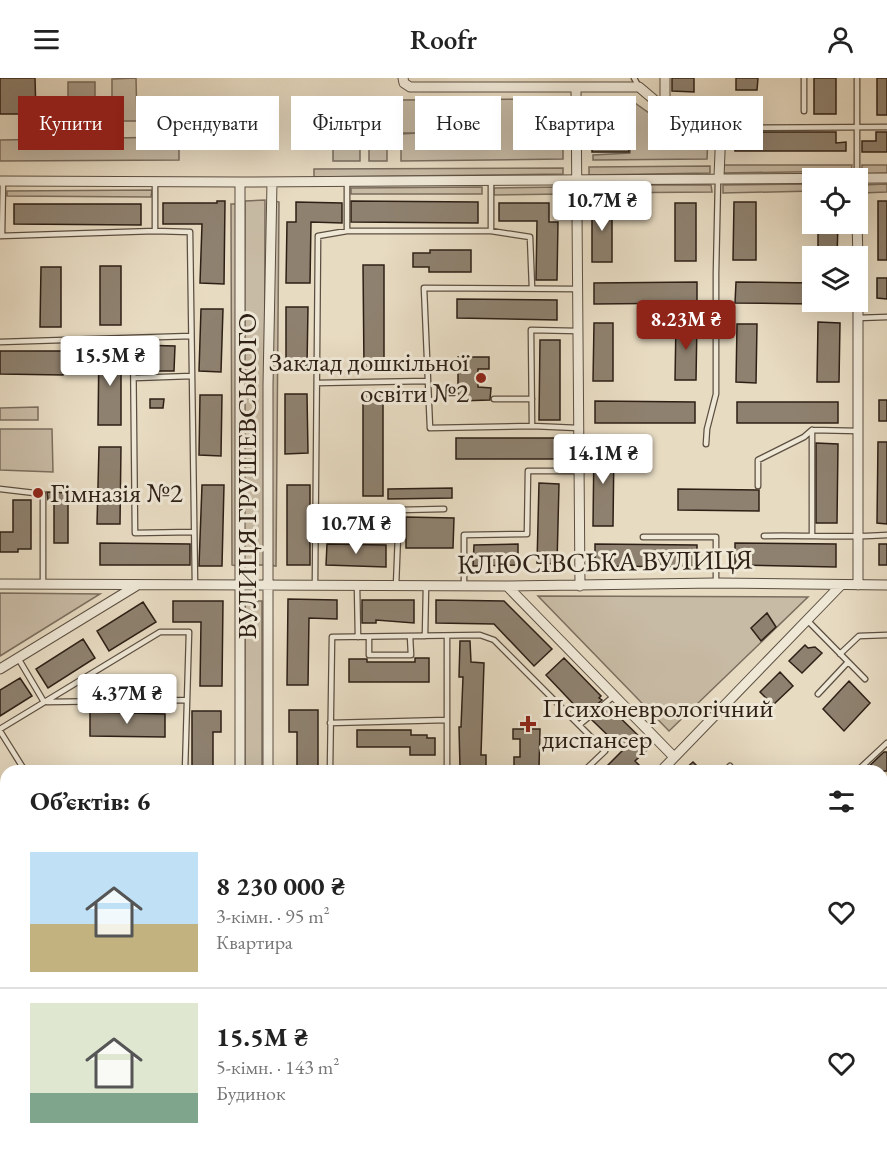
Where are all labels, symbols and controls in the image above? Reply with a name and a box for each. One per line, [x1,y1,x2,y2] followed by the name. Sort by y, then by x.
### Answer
[410,22,477,57] text: Roofr
[30,23,63,56] icon: menu
[824,23,857,56] icon: person
[18,96,124,150] chip: Купити
[136,96,279,150] chip: Орендувати
[291,96,403,150] chip: Фільтри
[415,96,501,150] chip: Нове
[513,96,636,150] chip: Квартира
[648,96,763,150] chip: Будинок
[802,168,868,312] map controls
[802,168,868,234] button: locate
[547,181,657,232] pin: 10.7M ₴
[567,187,637,213] text: 10.7M ₴
[802,246,868,312] button: layers
[631,300,741,351] pin: 8.23M ₴
[651,306,721,332] text: 8.23M ₴
[229,313,264,639] street label: ВУЛИЦЯ ГРУШЕВСЬКОГО
[55,336,165,387] pin: 15.5M ₴
[75,342,145,368] text: 15.5M ₴
[269,344,470,410] place label: Заклад дошкільної освіти №2
[474,371,488,385] marker: Заклад дошкільної освіти №2
[548,434,658,485] pin: 14.1M ₴
[568,440,638,466] text: 14.1M ₴
[50,475,183,510] place label: Гімназія №2
[31,486,45,500] marker: Гімназія №2
[301,504,411,555] pin: 10.7M ₴
[321,510,391,536] text: 10.7M ₴
[457,541,753,582] street label: КЛЮСІВСЬКА ВУЛИЦЯ
[72,674,182,725] pin: 4.37M ₴
[92,680,162,706] text: 4.37M ₴
[542,690,773,756] place label: Психоневрологічний диспансер
[519,715,537,733] marker: Психоневрологічний диспансер
[30,784,150,818] text: Об’єктів: 6
[825,785,858,818] icon: filters
[216,869,345,903] text: 8 230 000 ₴
[78,876,150,948] icon: home
[825,896,858,929] icon: heart
[216,903,330,929] text: 3-кімн. · 95 m²
[216,929,293,955] text: Квартира
[216,1020,308,1054] text: 15.5M ₴
[78,1027,150,1099] icon: home
[825,1047,858,1080] icon: heart
[216,1054,339,1080] text: 5-кімн. · 143 m²
[216,1080,286,1106] text: Будинок

